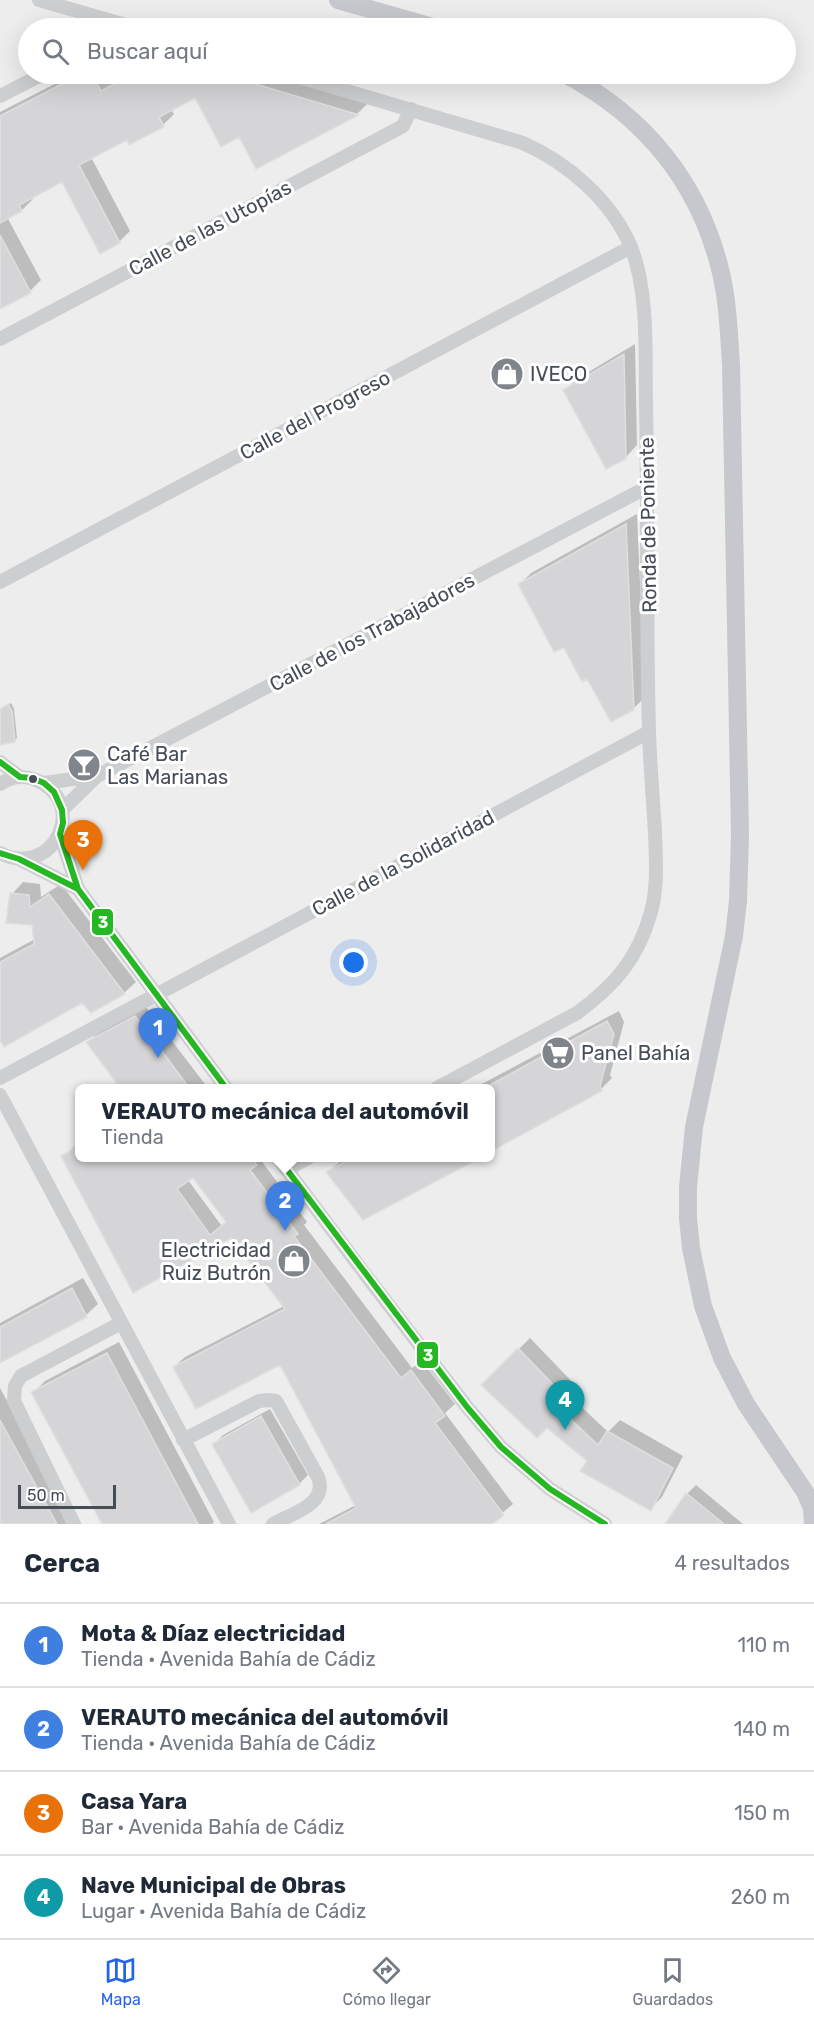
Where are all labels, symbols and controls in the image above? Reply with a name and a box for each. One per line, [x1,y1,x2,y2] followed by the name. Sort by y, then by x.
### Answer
[18,18,796,84] search box
[39,35,72,68] icon: search
[87,38,208,65] text: Buscar aquí
[125,175,295,281] street label: Calle de las Utopías
[489,356,525,392] shop icon: IVECO
[530,362,587,386] place label: IVECO
[236,365,394,465] street label: Calle del Progreso
[634,437,662,613] street label: Ronda de Poniente
[265,568,479,696] street label: Calle de los Trabajadores
[107,742,228,789] place label: Café Bar Las Marianas
[66,747,102,783] bar icon: Café Bar Las Marianas
[27,773,39,785] unlabelled marker
[308,805,498,921] street label: Calle de la Solidaridad
[64,820,103,870] pin: 3
[91,908,114,936] line badge: 3
[98,913,108,932] text: 3
[339,948,368,977] your location
[138,1008,178,1058] pin: 1
[540,1035,576,1071] supermarket icon: Panel Bahía
[581,1041,690,1065] place label: Panel Bahía
[75,1084,495,1162] popup
[101,1098,469,1125] text: VERAUTO mecánica del automóvil
[101,1125,164,1149] text: Tienda
[266,1182,304,1231] pin: 2
[161,1238,271,1285] place label: Electricidad Ruiz Butrón
[276,1243,312,1279] shop icon: Electricidad Ruiz Butrón
[416,1341,439,1369] line badge: 3
[423,1346,433,1365] text: 3
[546,1380,584,1430] pin: 4
[18,1482,116,1510] scale bar
[27,1486,65,1505] text: 50 m
[24,1548,100,1579] text: Cerca
[675,1551,790,1575] text: 4 resultados
[81,1620,345,1647] text: Mota & Díaz electricidad
[39,1633,48,1657] text: 1
[738,1633,790,1657] text: 110 m
[81,1647,376,1671] text: Tienda · Avenida Bahía de Cádiz
[81,1704,449,1731] text: VERAUTO mecánica del automóvil
[37,1717,50,1741] text: 2
[734,1717,790,1741] text: 140 m
[81,1731,376,1755] text: Tienda · Avenida Bahía de Cádiz
[81,1788,187,1815] text: Casa Yara
[37,1801,50,1825] text: 3
[734,1801,790,1825] text: 150 m
[81,1815,345,1839] text: Bar · Avenida Bahía de Cádiz
[81,1872,346,1899] text: Nave Municipal de Obras
[37,1885,50,1909] text: 4
[731,1885,790,1909] text: 260 m
[81,1899,366,1923] text: Lugar · Avenida Bahía de Cádiz
[101,1954,141,2009] tab: Mapa
[343,1954,431,2009] tab: Cómo llegar
[633,1954,713,2009] tab: Guardados

